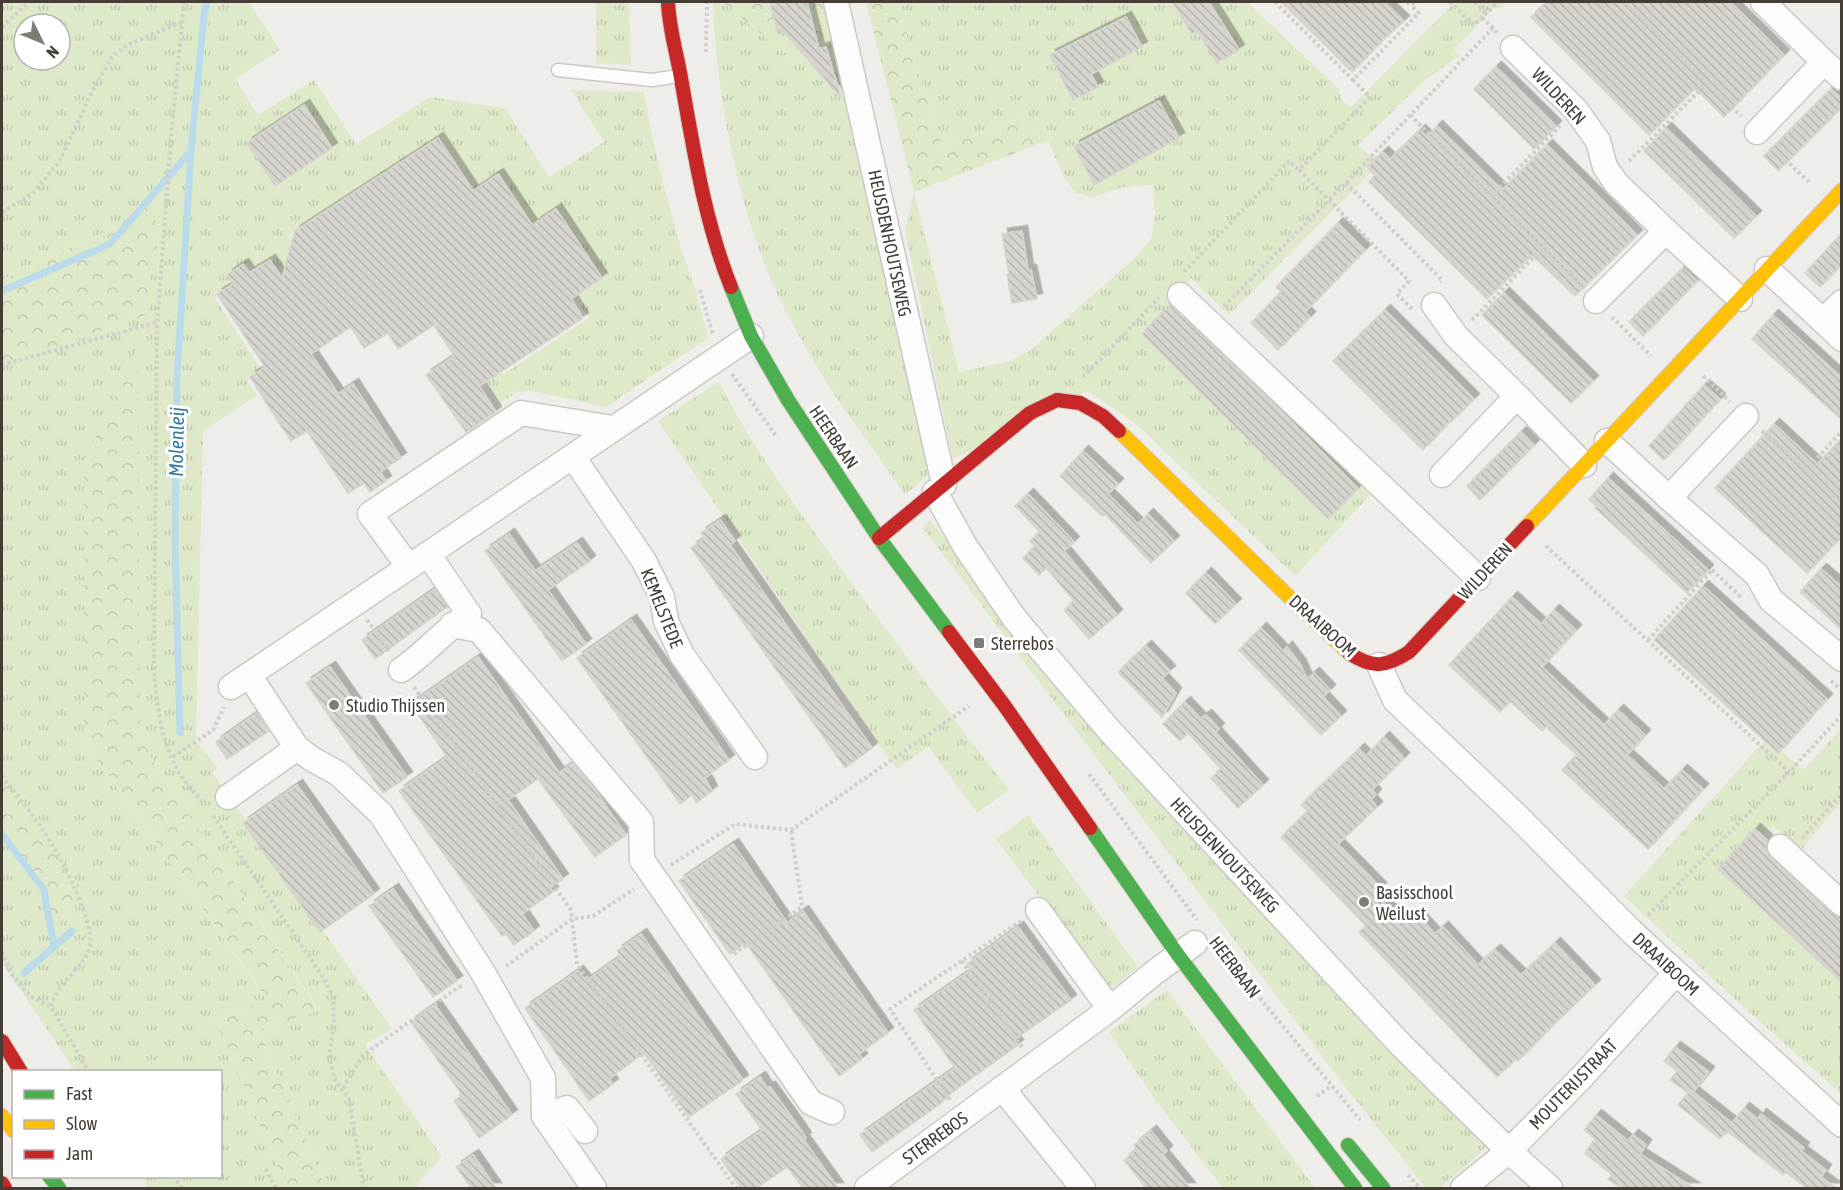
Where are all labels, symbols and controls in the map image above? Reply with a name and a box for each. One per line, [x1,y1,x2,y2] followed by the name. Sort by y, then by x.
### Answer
[12,12,72,72] north arrow
[43,43,63,62] text: N
[1528,63,1590,129] street label: WILDEREN
[864,168,916,318] street label: HEUSDENHOUTSEWEG
[805,401,863,473] street label: HEERBAAN
[164,406,188,477] water label: Molenleij
[1454,538,1516,604] street label: WILDEREN
[637,565,688,651] street label: KEMELSTEDE
[1285,590,1361,662] street label: DRAAIBOOM
[991,633,1054,654] place label: Sterrebos
[972,636,986,650] marker: Sterrebos
[346,695,445,716] place label: Studio Thijssen
[327,698,341,712] marker: Studio Thijssen
[1166,793,1284,917] street label: HEUSDENHOUTSEWEG
[1376,882,1453,924] place label: Basisschool Weilust
[1357,895,1371,909] marker: Basisschool Weilust
[1629,928,1703,1000] street label: DRAAIBOOM
[1205,932,1265,1002] street label: HEERBAAN
[1525,1034,1621,1134] street label: MOUTERIJSTRAAT
[12,1070,222,1178] legend
[66,1083,93,1104] text: Fast
[898,1107,972,1169] street label: STERREBOS
[66,1113,97,1134] text: Slow
[66,1143,93,1164] text: Jam

